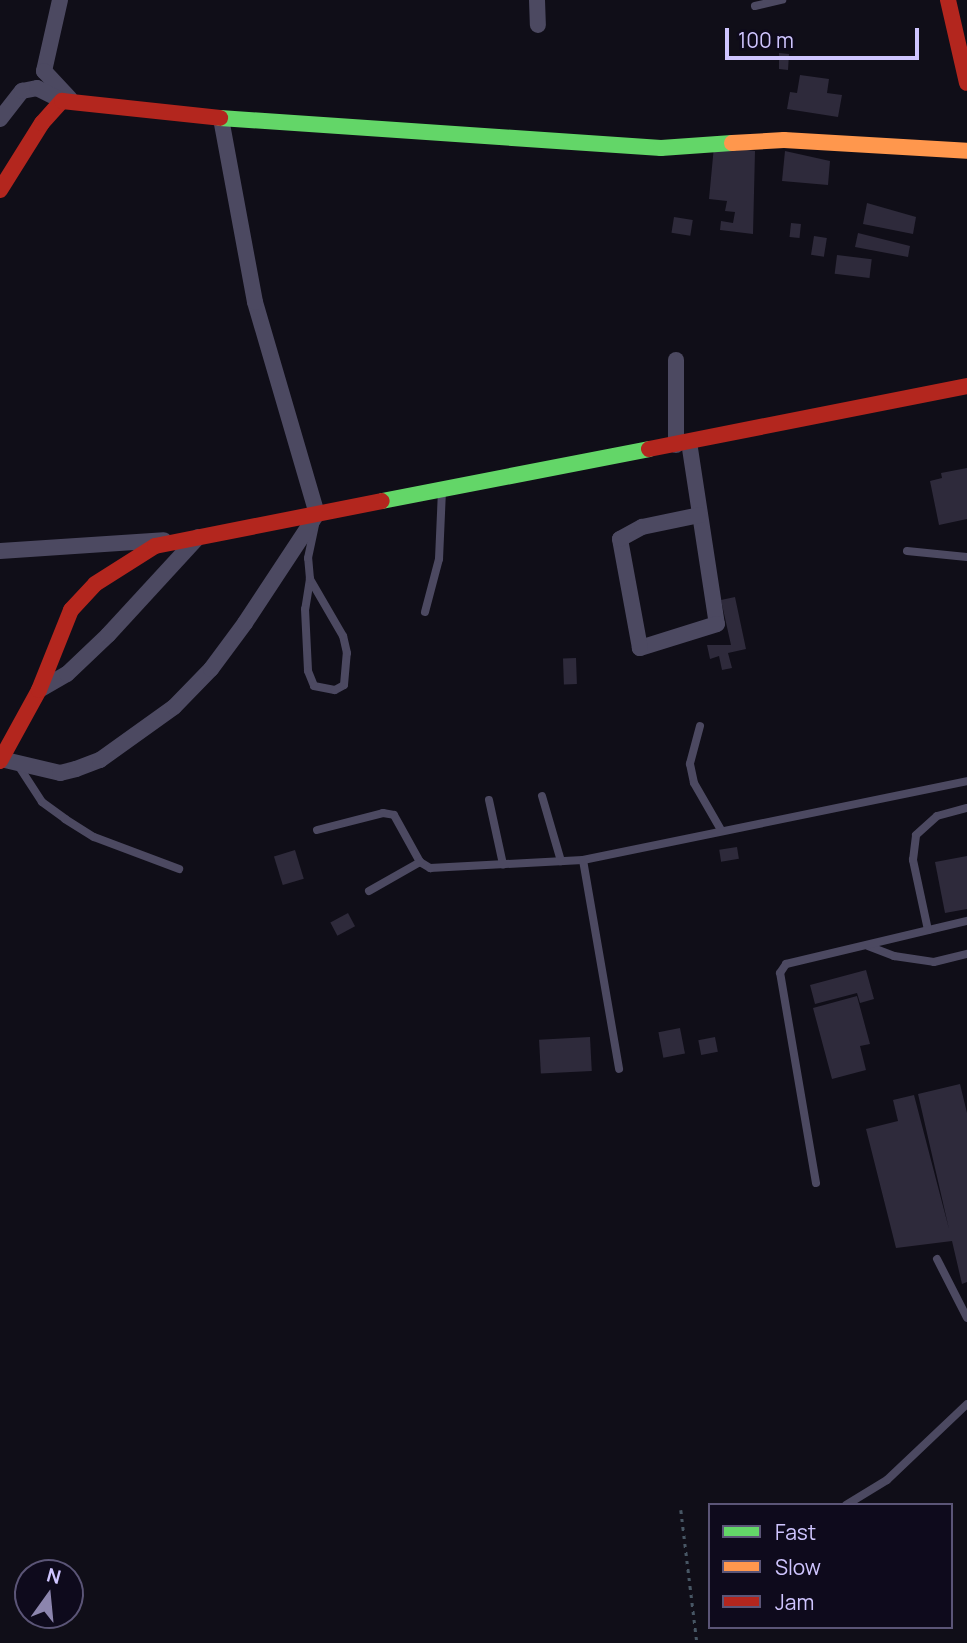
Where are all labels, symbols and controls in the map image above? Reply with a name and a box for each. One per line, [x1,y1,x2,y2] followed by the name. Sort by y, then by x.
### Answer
[729,14,923,58] scale bar
[738,26,794,54] text: 100 m
[708,1503,953,1629] legend
[775,1518,816,1546] text: Fast
[775,1553,821,1581] text: Slow
[14,1559,84,1629] north arrow
[44,1561,64,1590] text: N
[775,1588,814,1616] text: Jam

